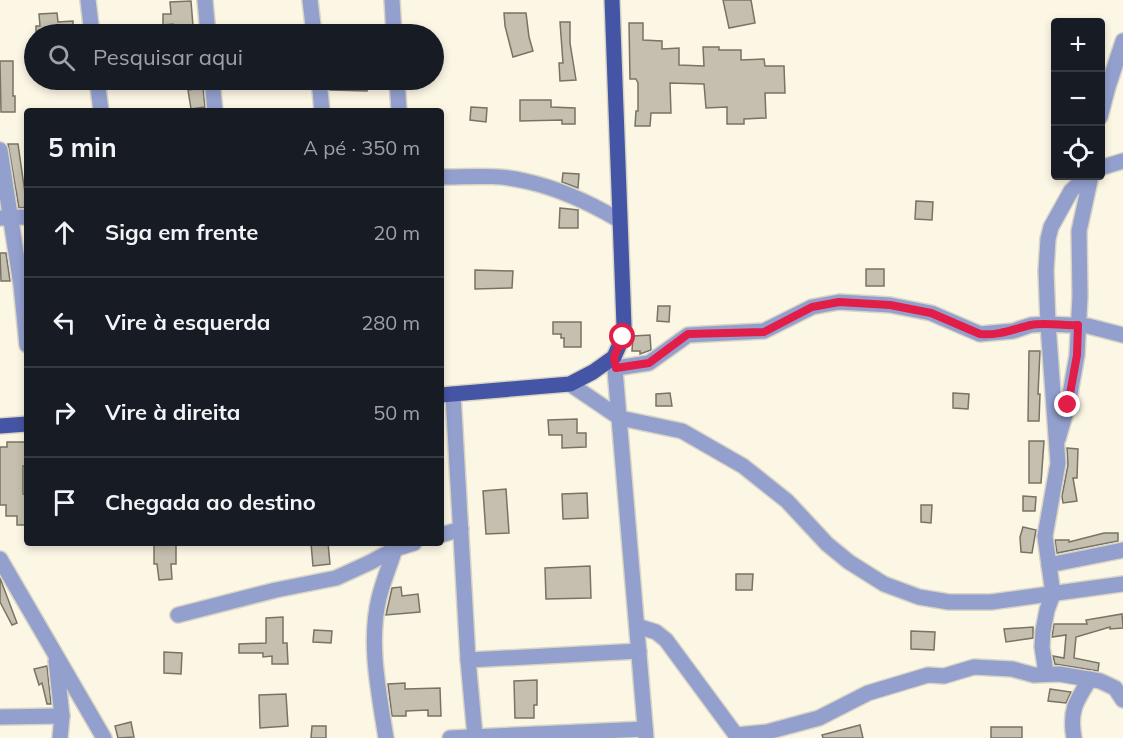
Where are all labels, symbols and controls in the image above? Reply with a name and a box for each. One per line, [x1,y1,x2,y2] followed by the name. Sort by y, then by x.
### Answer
[1051,18,1105,180] map controls
[1051,18,1105,72] button: +
[24,24,444,90] search box
[45,41,78,74] icon: search
[93,43,243,71] text: Pesquisar aqui
[1051,72,1105,126] button: −
[1051,126,1105,180] button: locate
[48,131,117,164] text: 5 min
[303,135,420,160] text: A pé · 350 m
[48,216,81,249] icon: ahead
[105,218,258,246] text: Siga em frente
[373,220,420,245] text: 20 m
[48,306,81,339] icon: left
[105,308,270,336] text: Vire à esquerda
[361,310,420,335] text: 280 m
[609,323,635,349] route start
[1054,391,1080,417] route end
[48,396,81,429] icon: right
[105,398,240,426] text: Vire à direita
[373,400,420,425] text: 50 m
[48,486,81,519] icon: arrive
[105,488,316,516] text: Chegada ao destino

